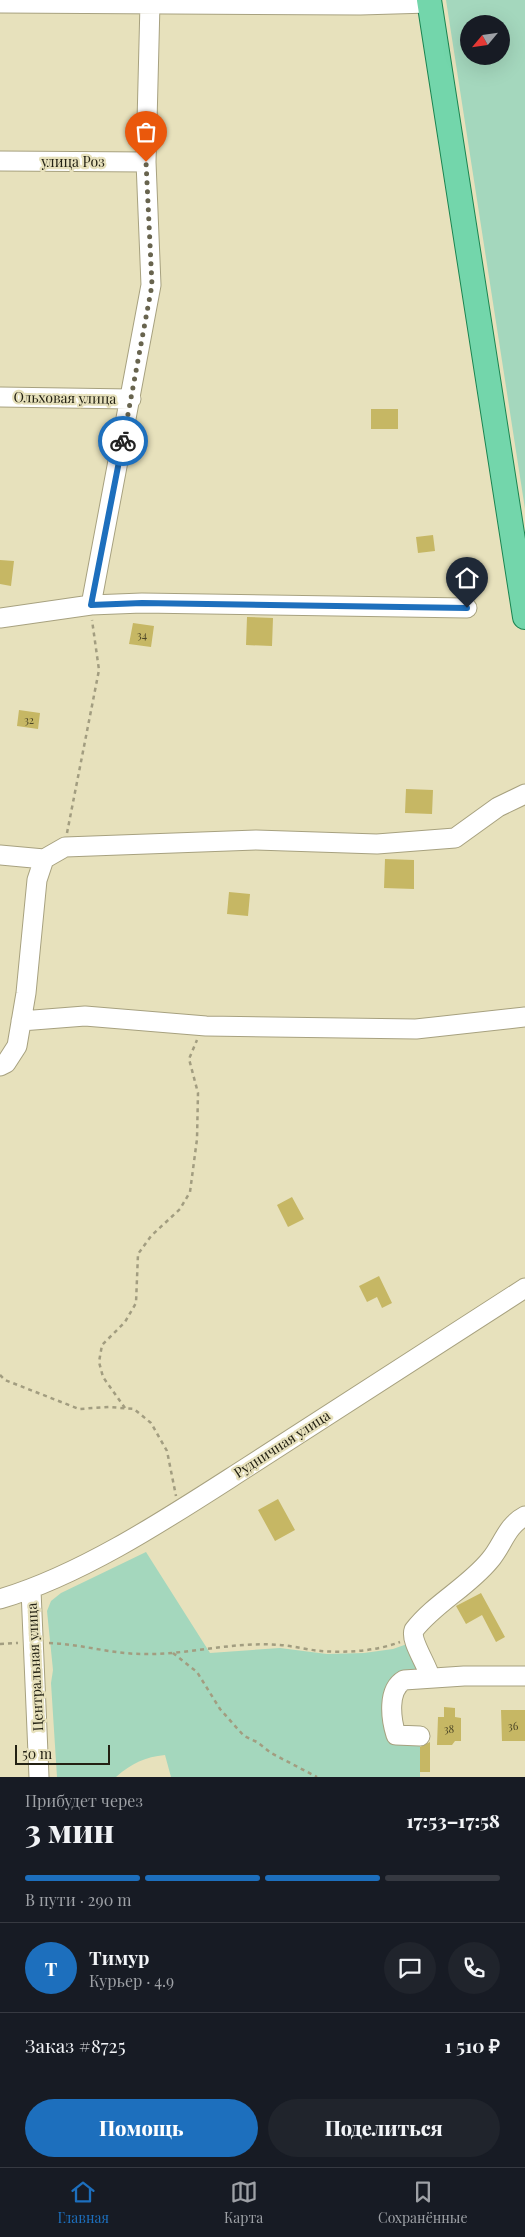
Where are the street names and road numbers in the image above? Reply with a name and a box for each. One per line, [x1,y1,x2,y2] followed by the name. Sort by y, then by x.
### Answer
[40,152,105,171] street label: улица Роз
[13,387,117,408] street label: Ольховая улица
[230,1405,334,1482] street label: Рудничная улица
[22,1602,47,1732] street label: Центральная улица

